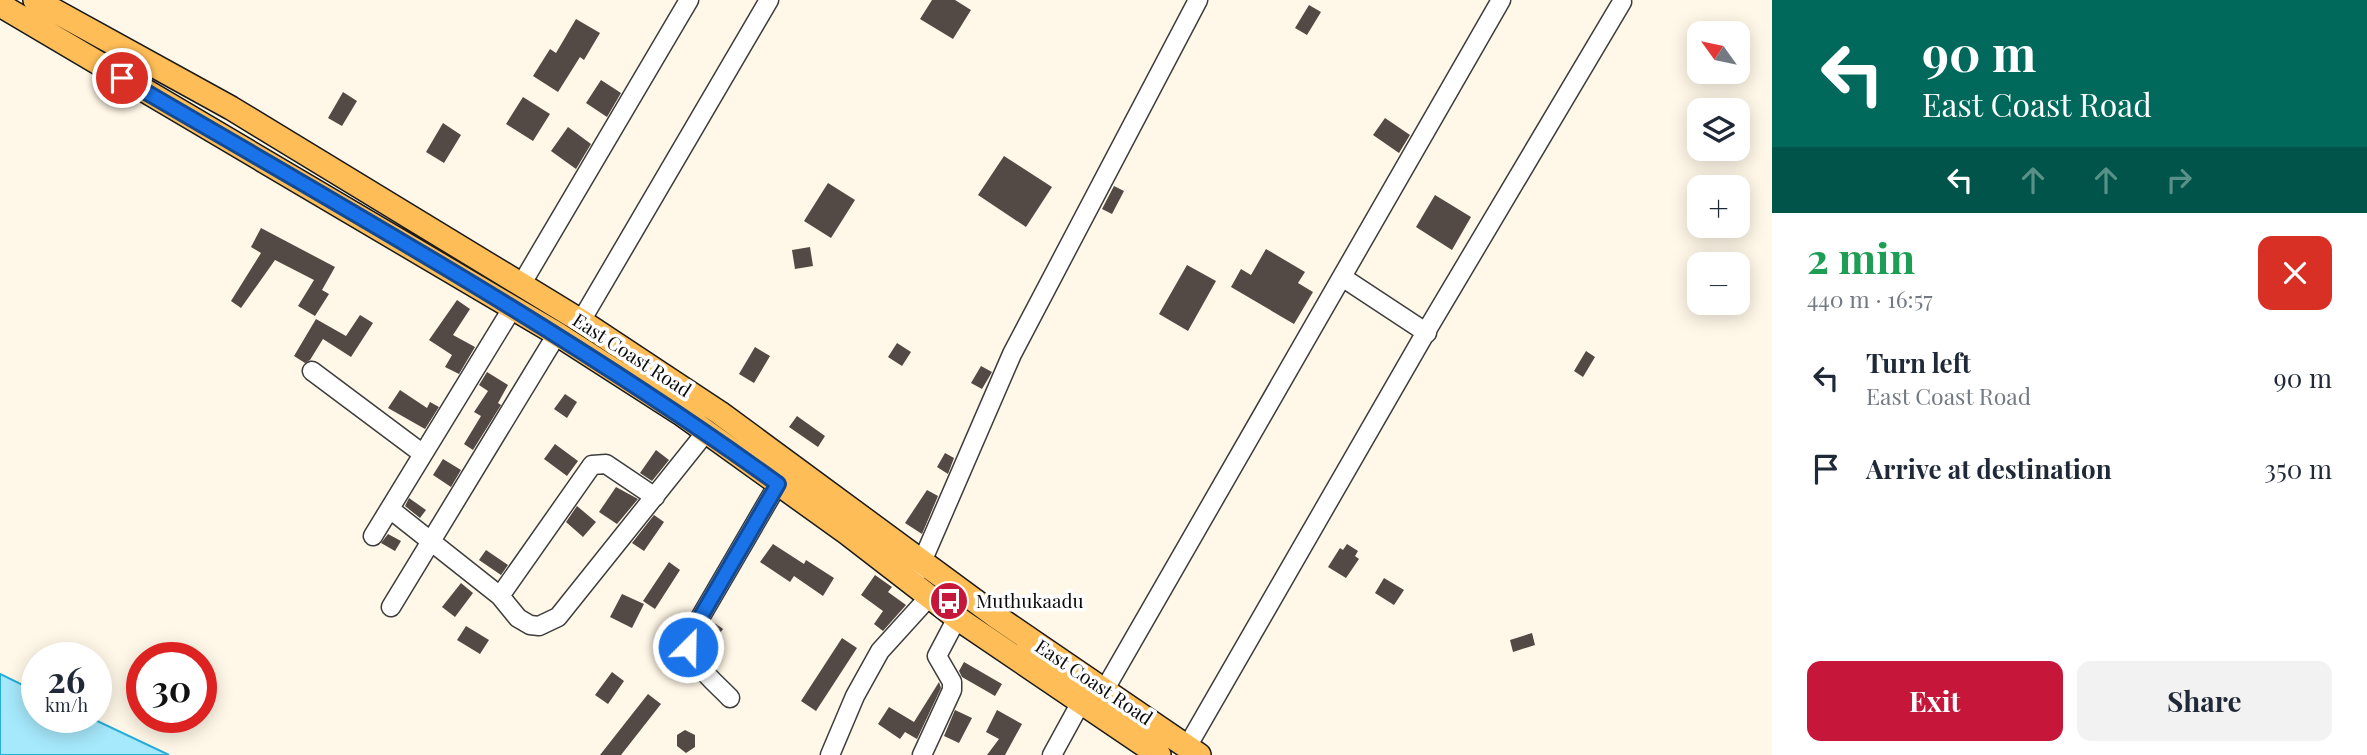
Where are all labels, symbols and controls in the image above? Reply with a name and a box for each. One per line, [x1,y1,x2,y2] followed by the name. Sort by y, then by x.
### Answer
[1922,19,2036,84] text: 90 m
[1687,21,1750,84] north arrow
[1687,21,1750,315] map controls
[1807,28,1898,119] icon: left
[92,48,152,108] pin
[103,59,141,97] icon: arrive
[1922,82,2152,125] text: East Coast Road
[1687,98,1750,161] button: layers
[1941,161,1979,199] icon: left
[2014,161,2052,199] icon: ahead
[2087,161,2125,199] icon: ahead
[2160,161,2198,199] icon: right
[1687,175,1750,238] button: +
[1807,229,1915,285] text: 2 min
[2258,236,2332,310] button: close
[1687,252,1750,315] button: −
[1807,283,1933,314] text: 440 m · 16:57
[568,306,697,402] street label: East Coast Road
[1866,345,1971,380] text: Turn left
[1807,359,1845,397] icon: left
[2274,360,2332,395] text: 90 m
[1866,380,2031,411] text: East Coast Road
[1807,450,1845,488] icon: arrive
[1866,451,2112,486] text: Arrive at destination
[2264,451,2332,486] text: 350 m
[928,580,970,622] bus stop icon: Muthukaadu
[976,587,1084,613] place label: Muthukaadu
[651,610,725,684] position arrow
[1031,632,1158,730] street label: East Coast Road
[126,642,217,733] speed limit sign: 30
[48,655,85,702] text: 26
[1807,661,2063,741] button: Exit
[2077,661,2332,741] button: Share
[45,693,88,717] text: km/h

